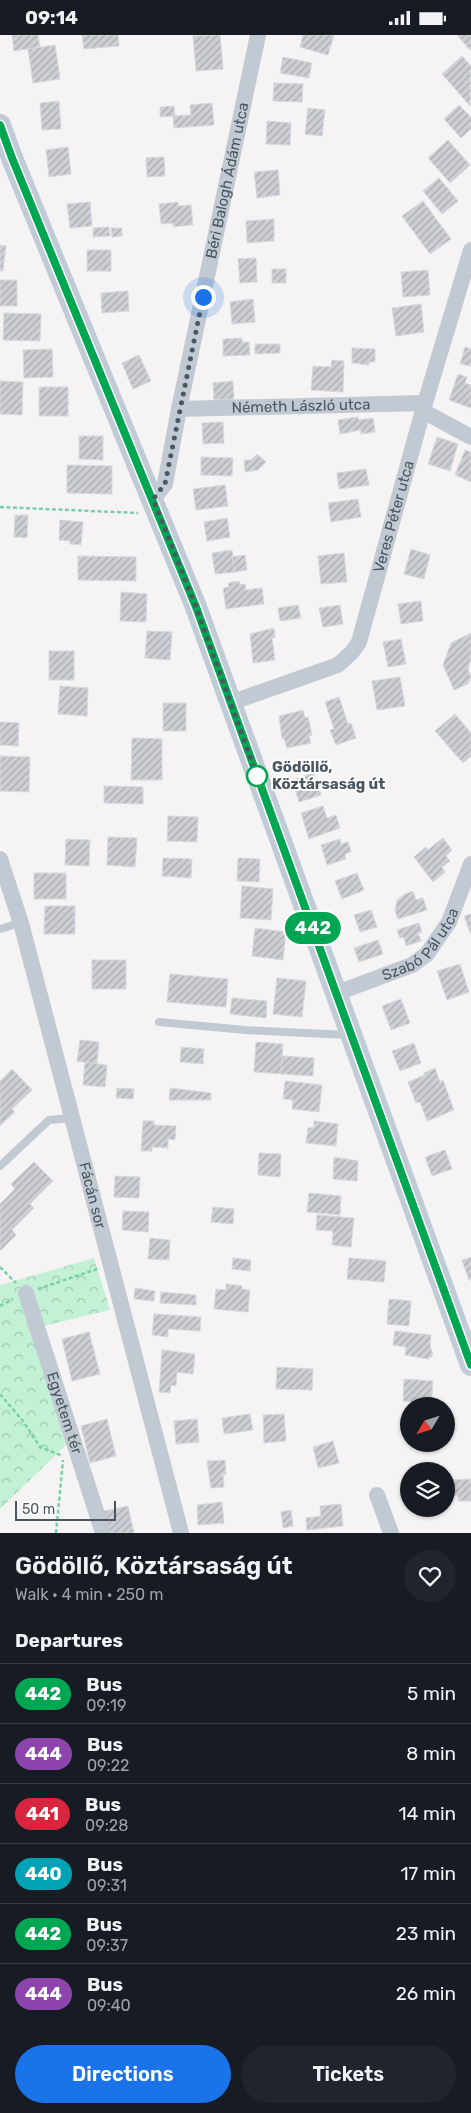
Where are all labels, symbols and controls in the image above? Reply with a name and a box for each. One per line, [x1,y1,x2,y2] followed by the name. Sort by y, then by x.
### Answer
[25,6,78,29] text: 09:14
[202,101,253,260] street label: Béri Balogh Ádám utca
[191,285,216,310] your location
[231,395,371,417] street label: Németh László utca
[370,458,418,575] street label: Veres Péter utca
[272,758,385,793] place label: Gödöllő, Köztársaság út
[246,765,268,787] marker: Gödöllő, Köztársaság út
[379,906,462,984] street label: Szabó Pál utca
[284,912,342,944] line badge: 442
[295,917,331,939] text: 442
[75,1160,110,1231] street label: Fácán sor
[43,1370,86,1457] street label: Egyetem tér
[400,1397,455,1453] north arrow
[400,1397,455,1517] map controls
[400,1462,455,1517] button: layers
[15,1498,116,1521] scale bar
[22,1501,55,1518] text: 50 m
[404,1550,456,1602] button: heart
[15,1552,292,1580] text: Gödöllő, Köztársaság út
[15,1585,163,1604] text: Walk · 4 min · 250 m
[15,1629,123,1652] text: Departures
[86,1673,122,1696] text: Bus
[407,1682,456,1705] text: 5 min
[25,1683,61,1705] text: 442
[86,1696,126,1715] text: 09:19
[87,1733,123,1756] text: Bus
[406,1742,456,1765] text: 8 min
[25,1743,62,1765] text: 444
[87,1756,129,1775] text: 09:22
[85,1793,121,1816] text: Bus
[398,1802,456,1825] text: 14 min
[26,1803,59,1825] text: 441
[85,1816,128,1835] text: 09:28
[87,1853,123,1876] text: Bus
[400,1862,456,1885] text: 17 min
[25,1863,62,1885] text: 440
[87,1876,127,1895] text: 09:31
[86,1913,122,1936] text: Bus
[396,1922,456,1945] text: 23 min
[25,1923,61,1945] text: 442
[86,1936,128,1955] text: 09:37
[87,1973,123,1996] text: Bus
[396,1982,456,2005] text: 26 min
[25,1983,62,2005] text: 444
[87,1996,131,2015] text: 09:40
[15,2045,231,2103] button: Directions
[241,2045,456,2103] button: Tickets

